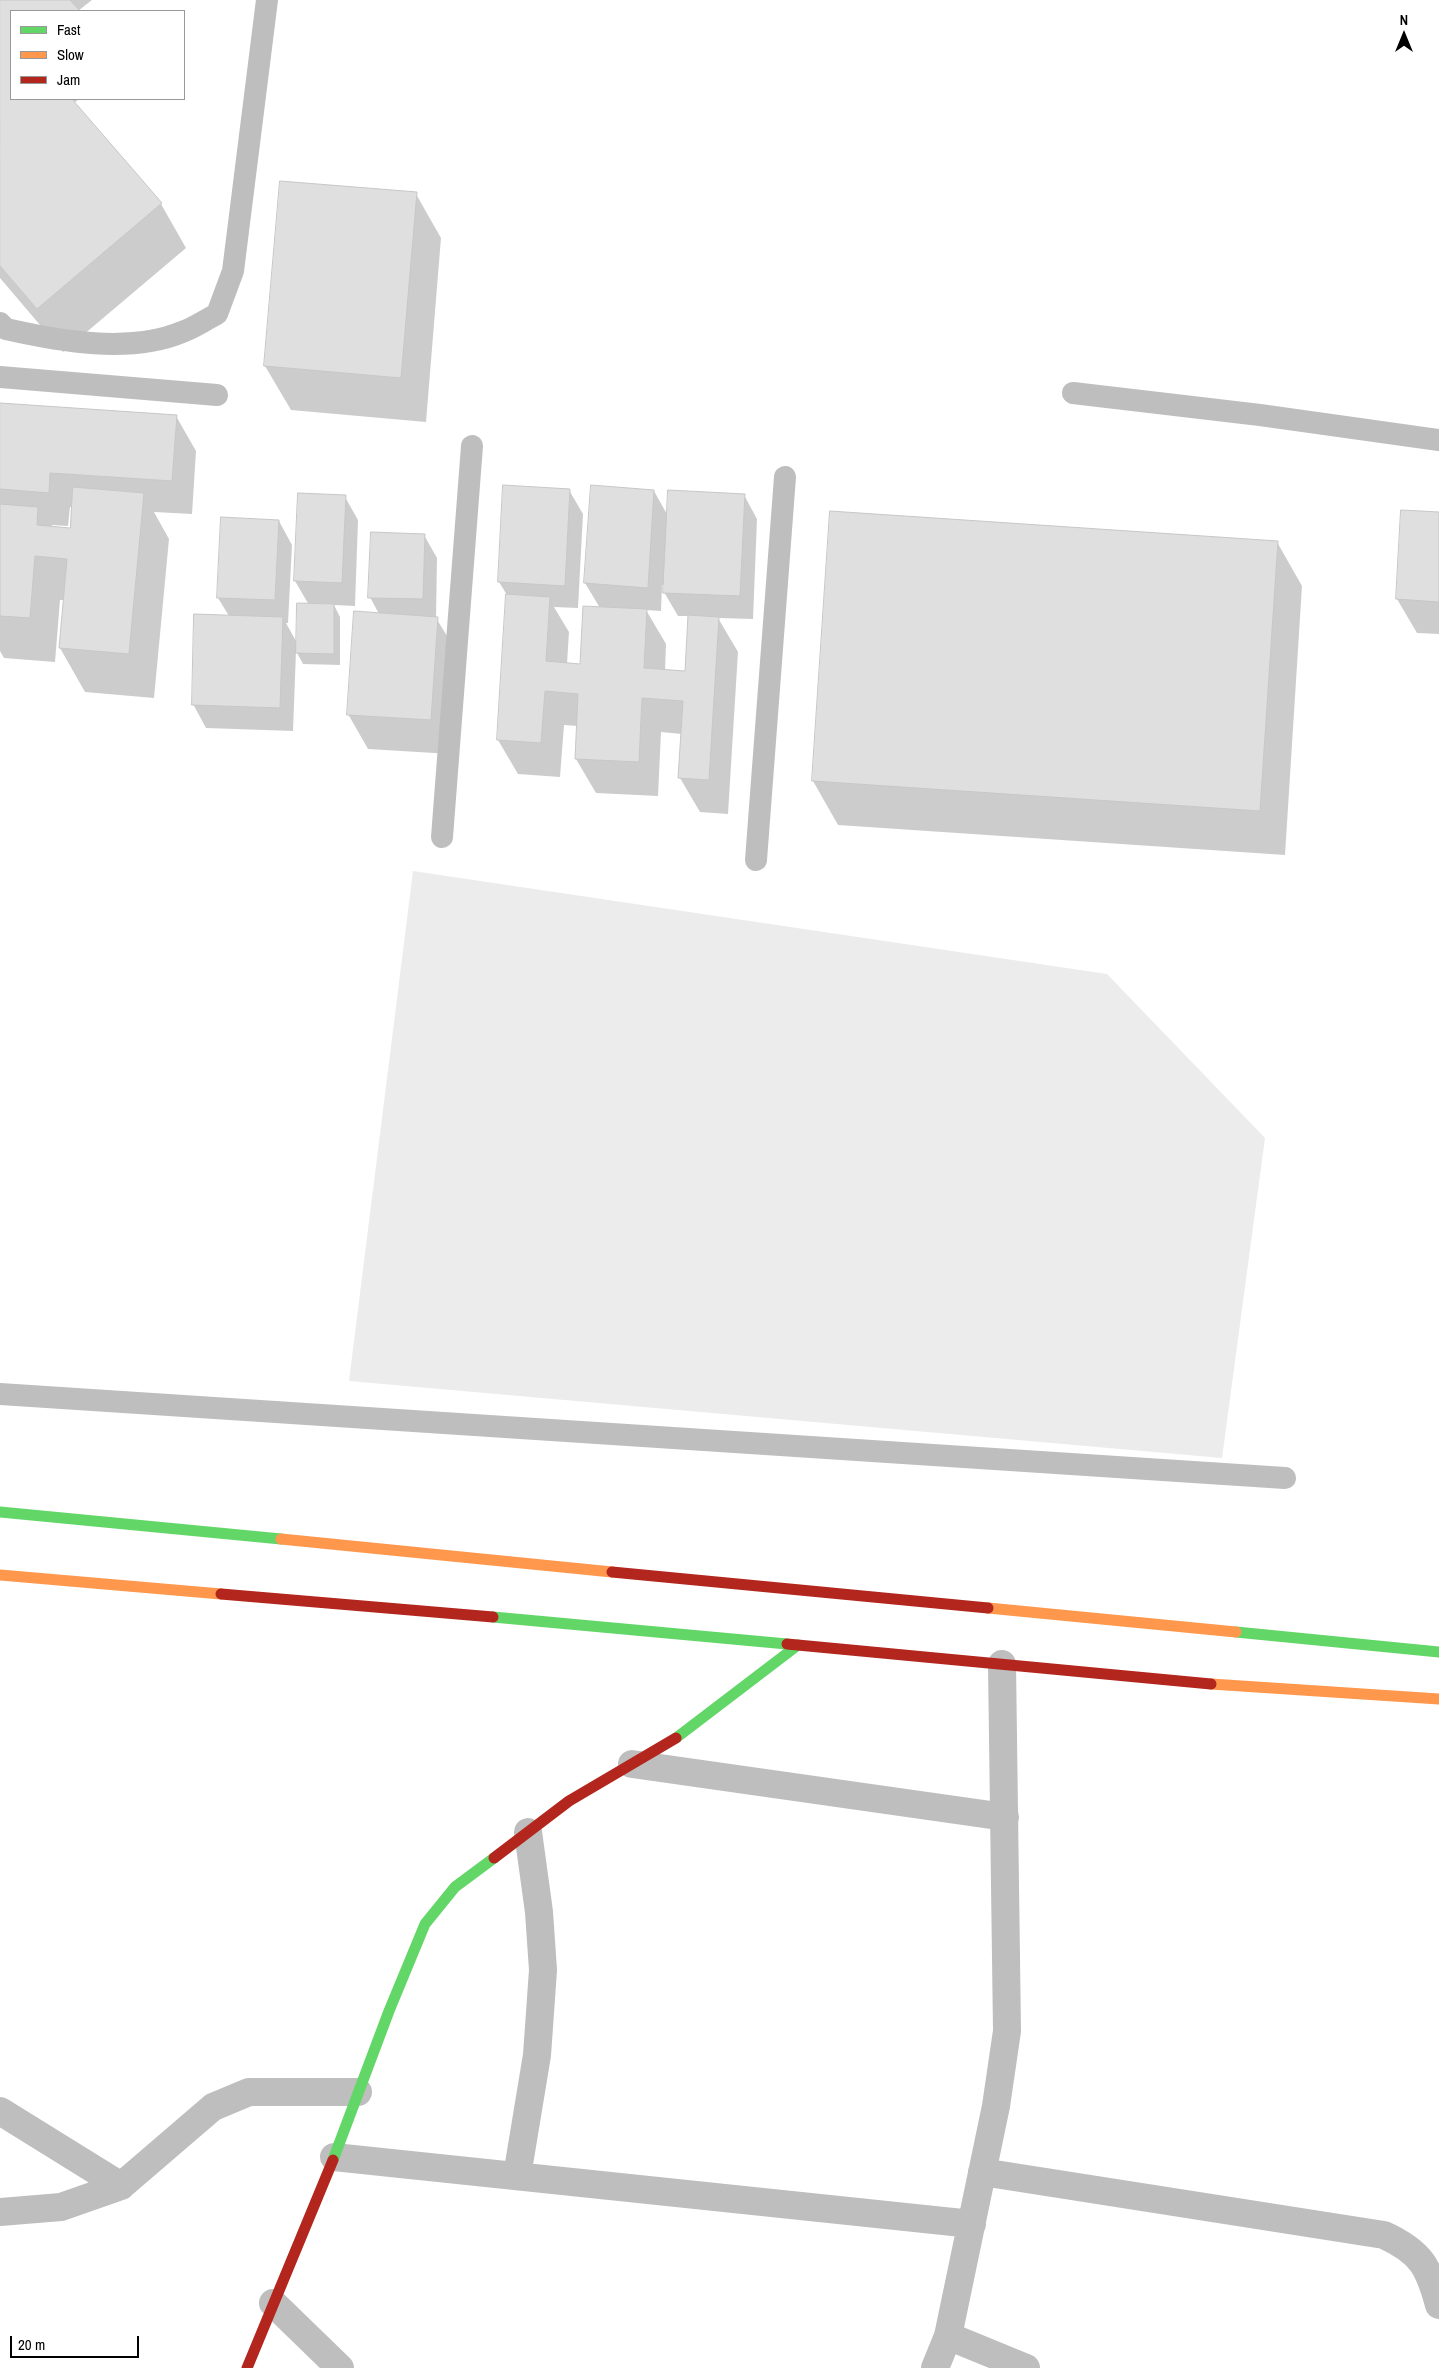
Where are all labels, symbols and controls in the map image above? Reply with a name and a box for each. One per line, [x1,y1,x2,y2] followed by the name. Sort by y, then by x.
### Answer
[10,10,185,100] legend
[1379,10,1429,60] north arrow
[1400,11,1408,29] text: N
[57,19,80,40] text: Fast
[57,44,84,65] text: Slow
[57,69,80,90] text: Jam
[12,2326,141,2358] scale bar
[18,2334,45,2355] text: 20 m

